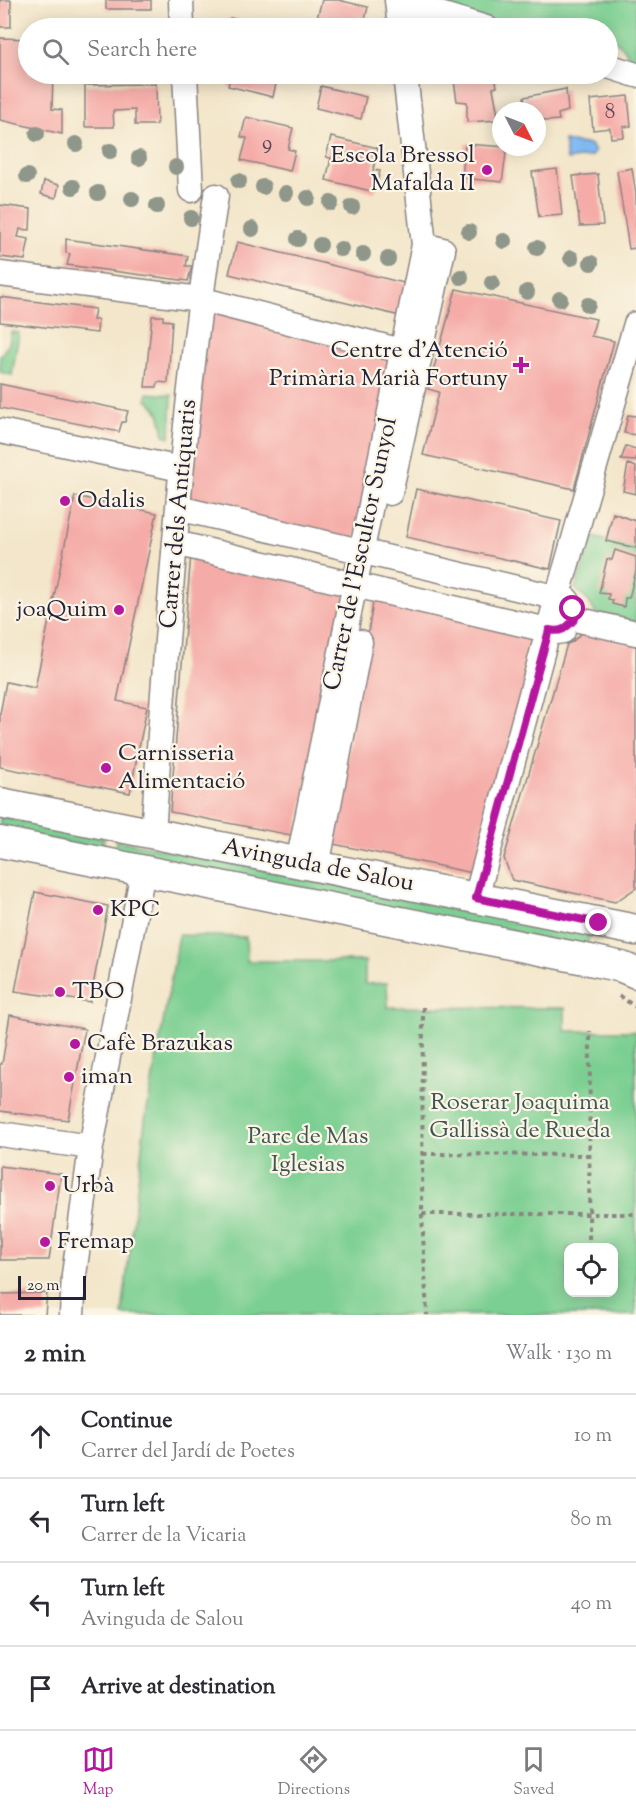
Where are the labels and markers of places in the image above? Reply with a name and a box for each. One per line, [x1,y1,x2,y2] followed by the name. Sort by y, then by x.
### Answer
[330,139,475,201] place label: Escola Bressol Mafalda II
[480,163,494,177] marker: Escola Bressol Mafalda II
[269,334,508,396] place label: Centre d'Atenció Primària Marià Fortuny
[512,356,530,374] marker: Centre d'Atenció Primària Marià Fortuny
[77,484,145,518] place label: Odalis
[58,494,72,508] marker: Odalis
[16,593,107,627] place label: joaQuim
[112,603,126,617] marker: joaQuim
[118,737,245,799] place label: Carnisseria Alimentació
[99,761,113,775] marker: Carnisseria Alimentació
[110,893,160,927] place label: KPC
[91,903,105,917] marker: KPC
[72,975,124,1009] place label: TBO
[53,985,67,999] marker: TBO
[87,1027,233,1061] place label: Cafè Brazukas
[68,1037,82,1051] marker: Cafè Brazukas
[81,1060,133,1094] place label: iman
[62,1070,76,1084] marker: iman
[62,1169,115,1203] place label: Urbà
[43,1179,57,1193] marker: Urbà
[57,1225,134,1259] place label: Fremap
[38,1235,52,1249] marker: Fremap

